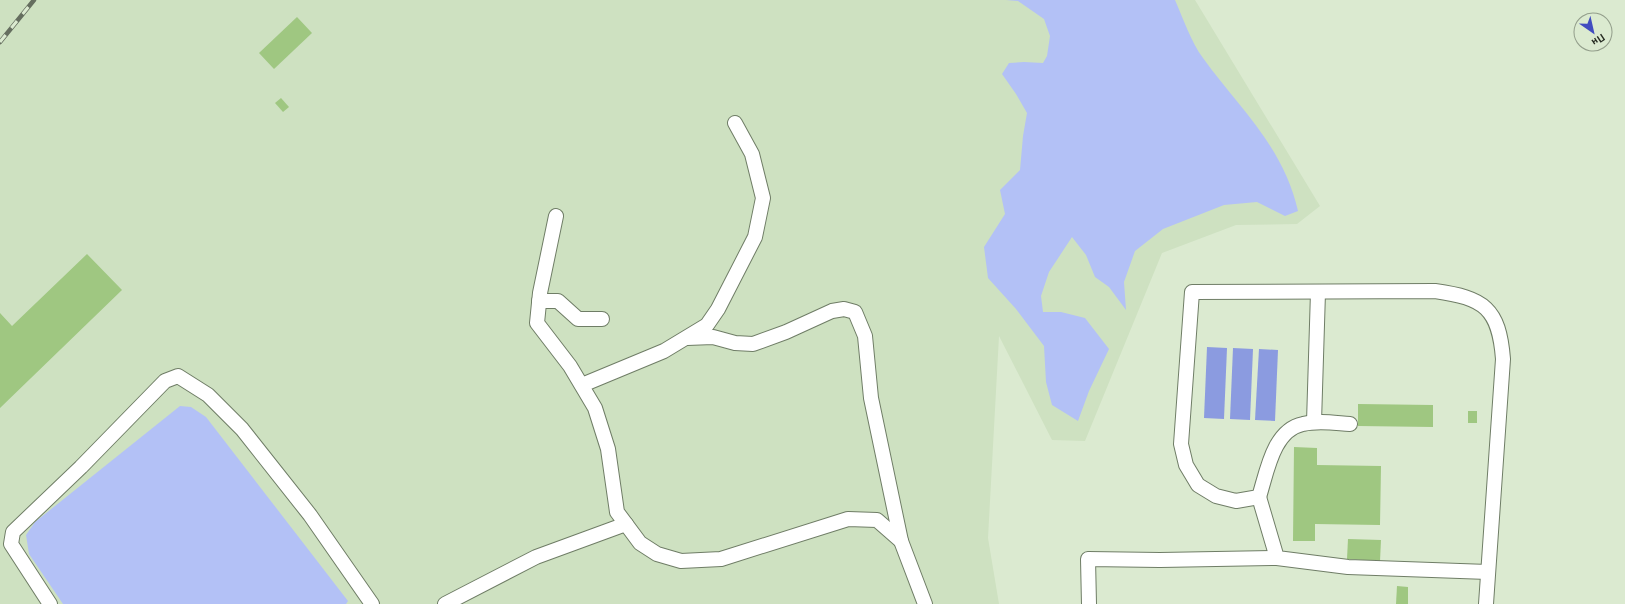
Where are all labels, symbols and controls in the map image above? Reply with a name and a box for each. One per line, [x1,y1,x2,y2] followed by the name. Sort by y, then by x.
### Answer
[1573,12,1613,52] north arrow
[1590,32,1607,48] text: Пн

